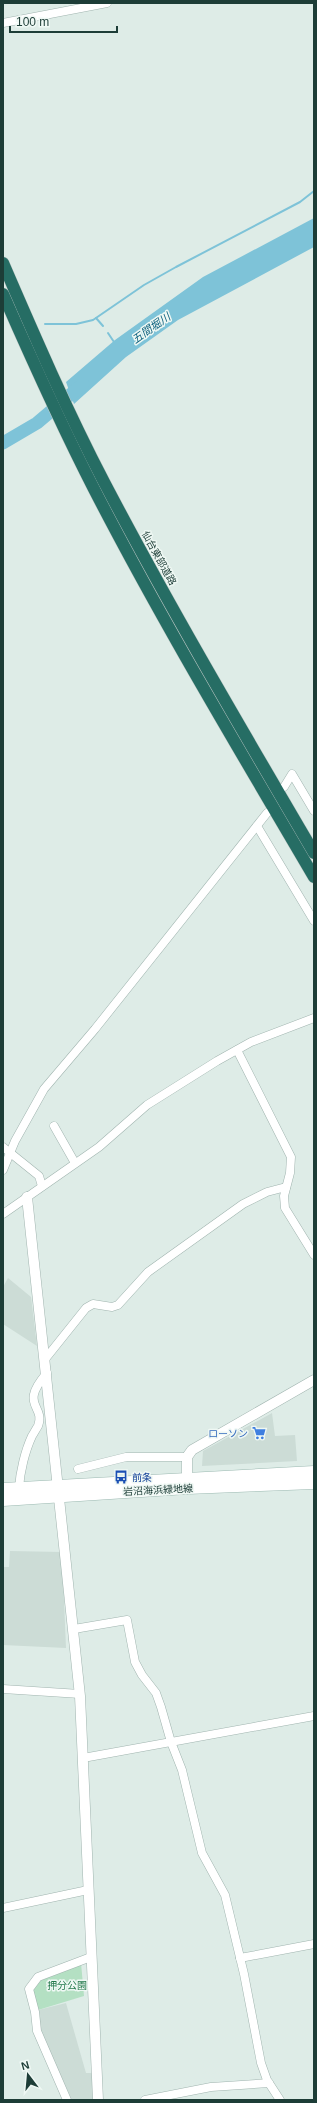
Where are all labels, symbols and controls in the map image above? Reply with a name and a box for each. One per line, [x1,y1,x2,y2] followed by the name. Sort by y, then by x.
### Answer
[10,8,117,34] scale bar
[16,15,49,29] text: 100 m
[130,310,173,346] water label: 五間堀川
[140,529,178,587] street label: 仙台東部道路
[251,1425,267,1441] supermarket icon: ローソン
[208,1428,248,1439] place label: ローソン
[113,1469,129,1485] bus stop icon: 前条
[132,1472,152,1483] place label: 前条
[123,1483,193,1497] street label: 岩沼海浜緑地線
[47,1980,87,1991] park label: 押分公園
[8,2055,48,2095] north arrow
[20,2059,31,2072] text: N

